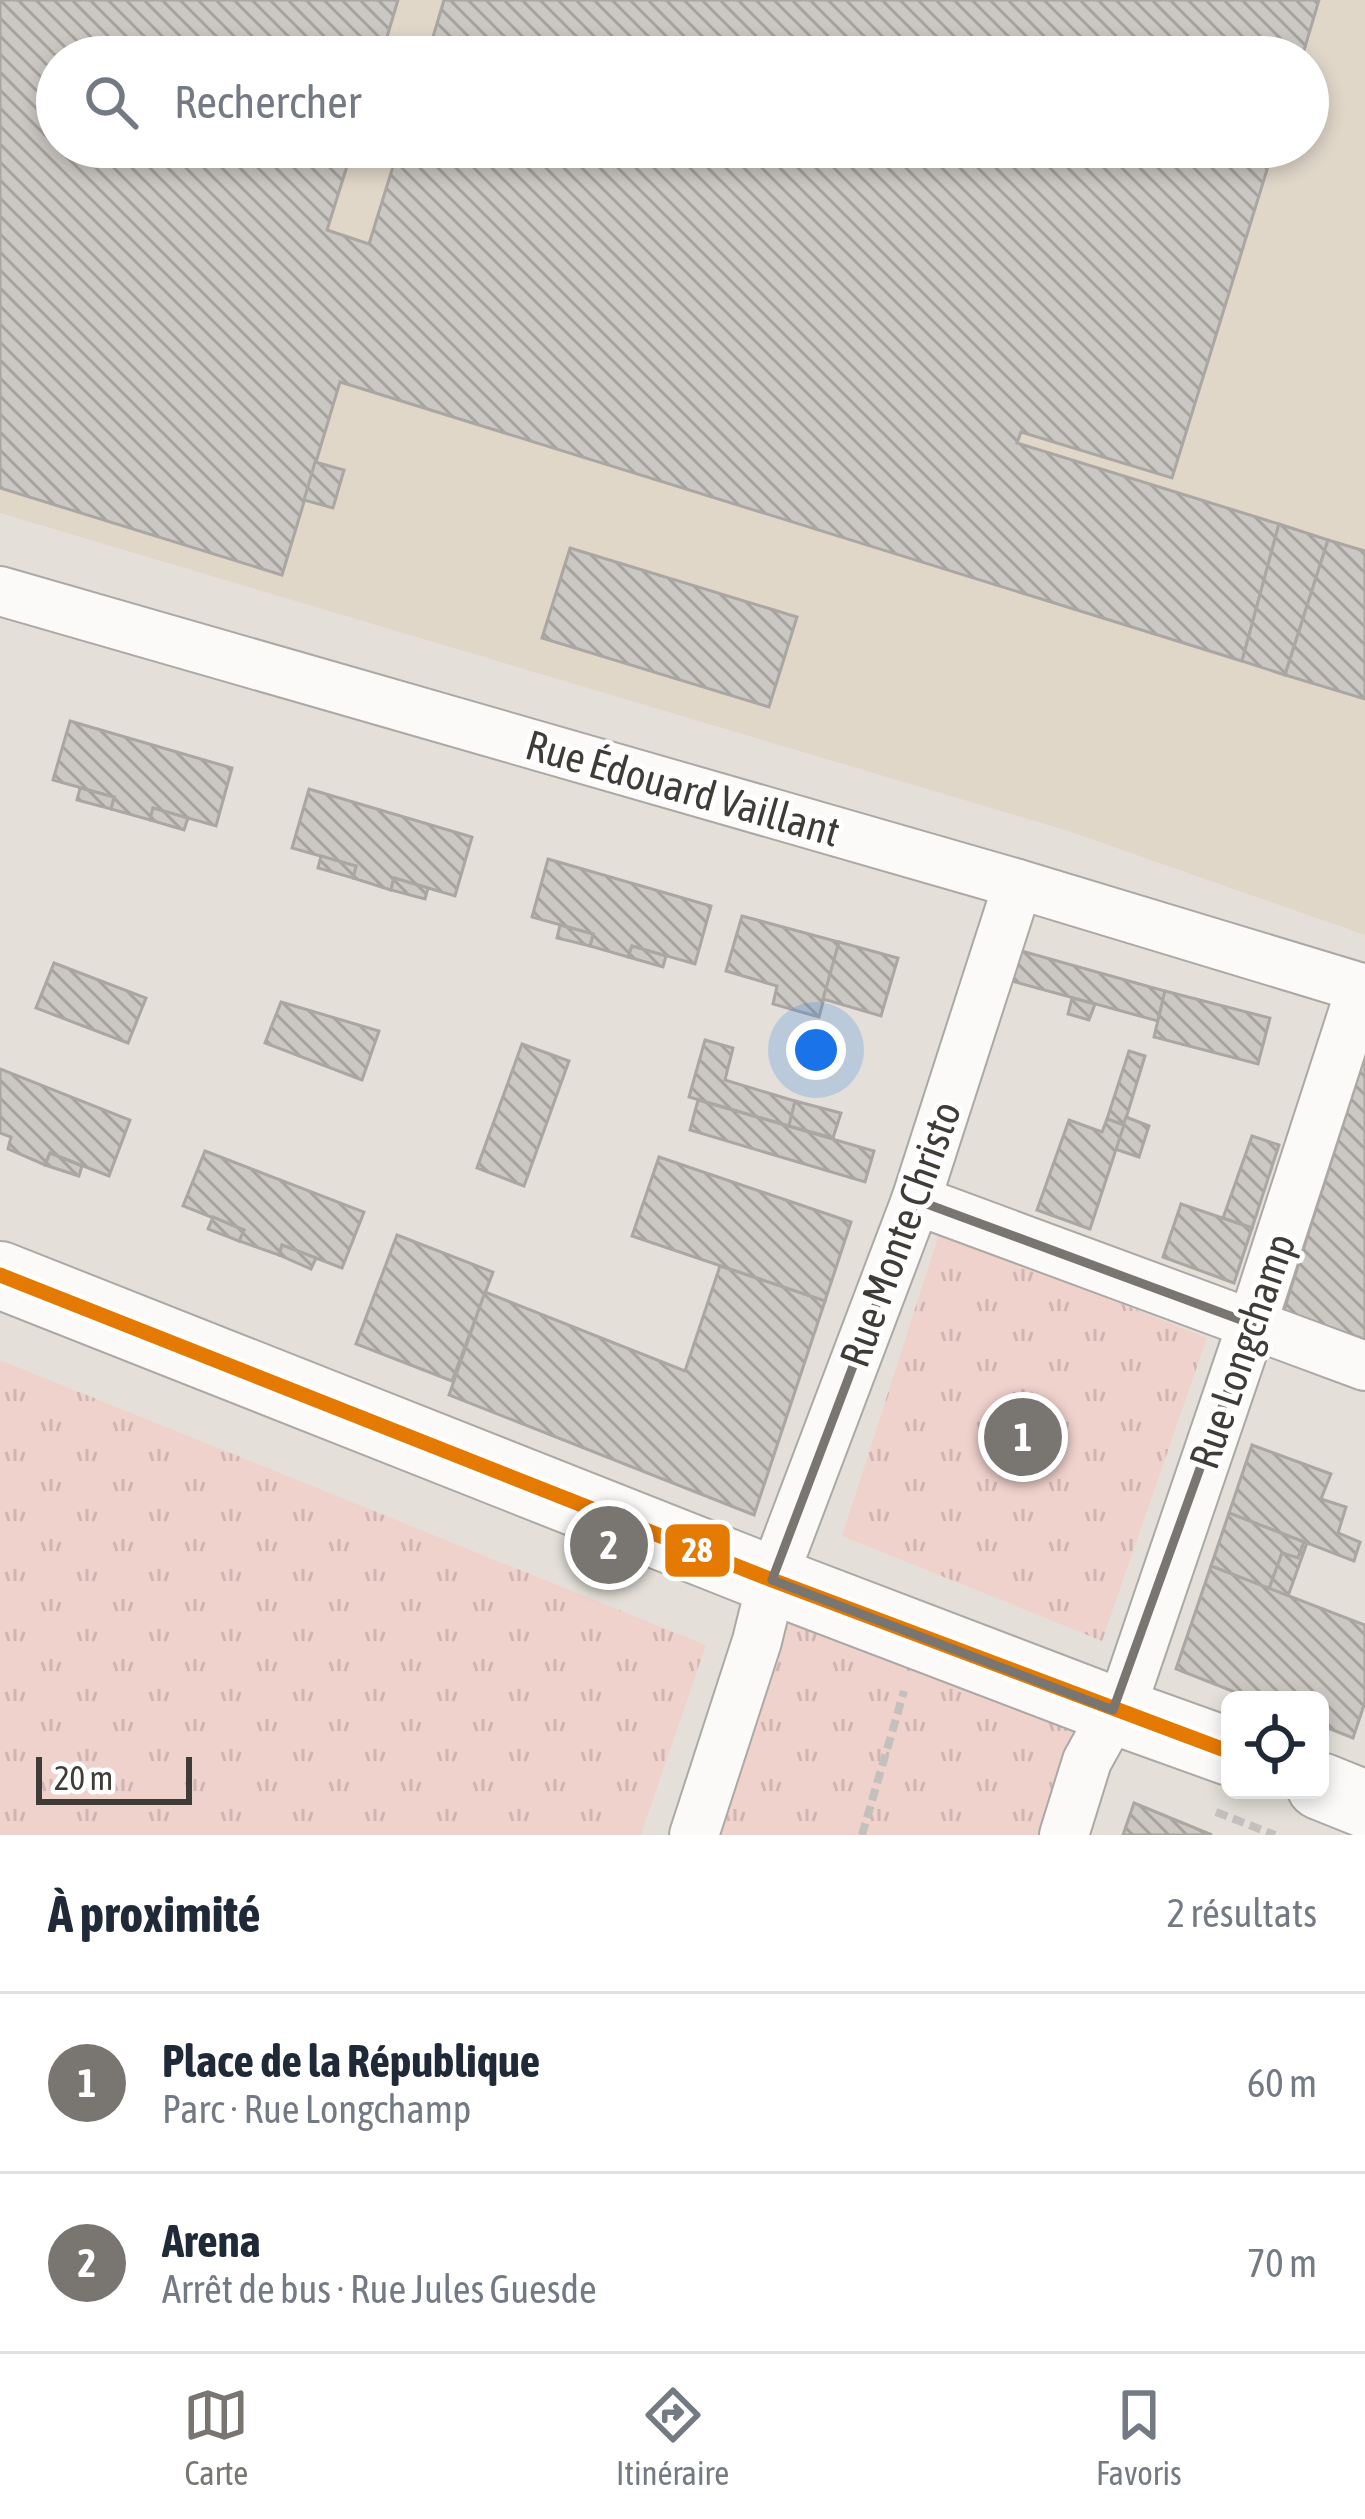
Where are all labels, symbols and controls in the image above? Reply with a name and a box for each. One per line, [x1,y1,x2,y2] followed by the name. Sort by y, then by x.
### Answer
[36,36,1329,168] search box
[78,69,144,135] icon: search
[174,76,361,128] text: Rechercher
[521,720,845,856] street label: Rue Édouard Vaillant
[786,1020,846,1080] your location
[830,1095,970,1373] street label: Rue Monte Christo
[1179,1227,1305,1475] street label: Rue Longchamp
[984,1392,1062,1482] pin: 1
[570,1500,648,1590] pin: 2
[663,1522,732,1579] line badge: 28
[681,1531,713,1569] text: 28
[1221,1691,1329,1799] map controls
[1221,1691,1329,1799] button: locate
[36,1751,192,1804] scale bar
[54,1759,113,1797] text: 20 m
[48,1884,261,1943] text: À proximité
[1167,1891,1317,1935] text: 2 résultats
[162,2035,540,2087] text: Place de la République
[78,2061,96,2105] text: 1
[1247,2061,1317,2105] text: 60 m
[162,2087,471,2131] text: Parc · Rue Longchamp
[162,2215,261,2267] text: Arena
[78,2241,96,2285] text: 2
[1247,2241,1317,2285] text: 70 m
[162,2267,597,2311] text: Arrêt de bus · Rue Jules Guesde
[183,2382,249,2492] tab: Carte
[616,2382,729,2492] tab: Itinéraire
[1096,2382,1182,2492] tab: Favoris

